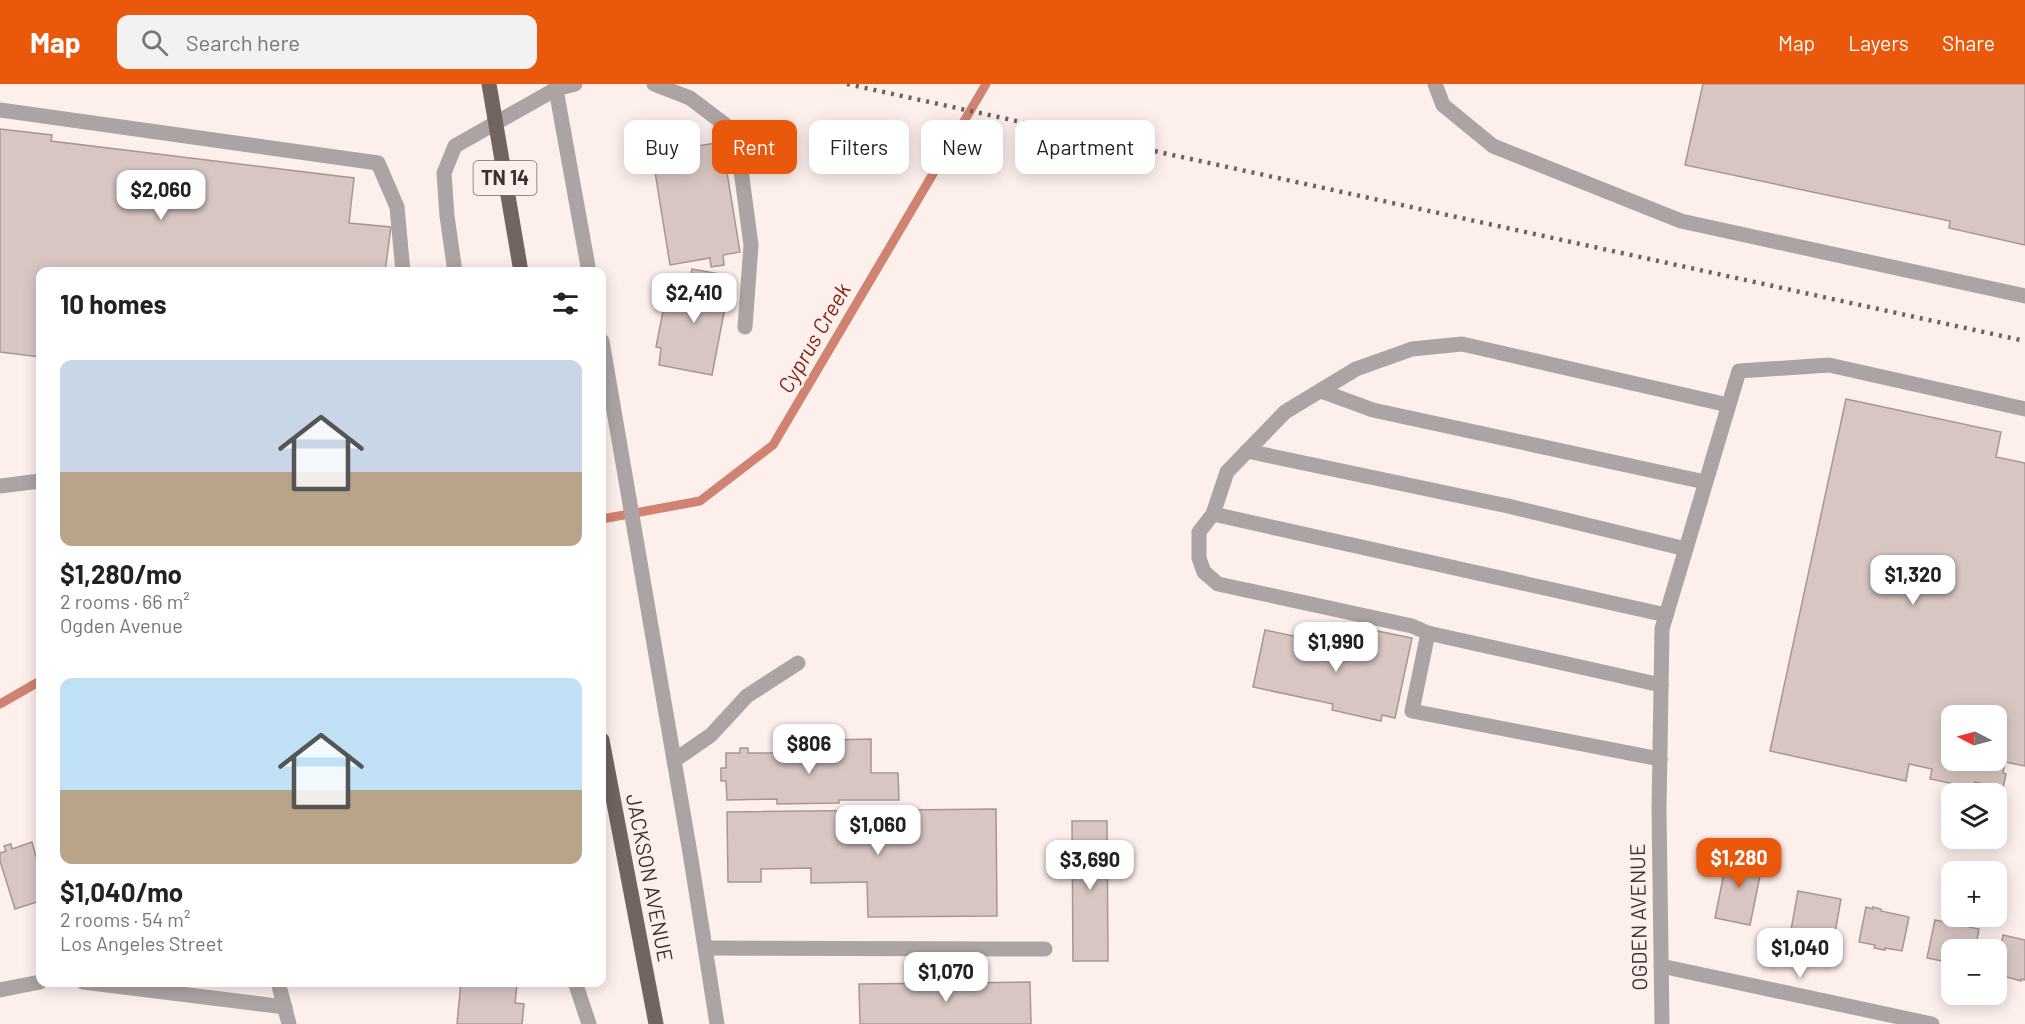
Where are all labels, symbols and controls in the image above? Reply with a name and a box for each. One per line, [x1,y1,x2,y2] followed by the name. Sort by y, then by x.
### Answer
[117,15,537,69] search box
[30,25,81,59] text: Map
[138,26,171,59] icon: search
[186,29,300,55] text: Search here
[1778,30,1815,55] text: Map
[1848,30,1909,55] text: Layers
[1942,30,1995,55] text: Share
[624,120,700,174] chip: Buy
[712,120,797,174] chip: Rent
[809,120,909,174] chip: Filters
[921,120,1003,174] chip: New
[1015,120,1155,174] chip: Apartment
[474,161,536,195] road number: TN 14
[112,170,210,221] pin: $2,060
[131,177,191,201] text: $2,060
[645,273,743,324] pin: $2,410
[771,278,855,397] water label: Cyprus Creek
[666,280,722,304] text: $2,410
[549,287,582,320] icon: filters
[60,288,167,319] text: 10 homes
[267,399,375,507] icon: home
[1864,555,1962,606] pin: $1,320
[60,558,182,589] text: $1,280/mo
[1884,562,1942,586] text: $1,320
[60,589,190,613] text: 2 rooms · 66 m²
[60,613,183,637] text: Ogden Avenue
[1287,622,1385,673] pin: $1,990
[1308,629,1364,653] text: $1,990
[1941,705,2007,771] north arrow
[1941,705,2007,1005] map controls
[267,717,375,825] icon: home
[773,724,845,775] pin: $806
[787,731,831,755] text: $806
[1941,783,2007,849] button: layers
[622,792,679,964] street label: JACKSON AVENUE
[829,805,927,856] pin: $1,060
[850,812,906,836] text: $1,060
[1690,838,1788,889] pin: $1,280
[1041,840,1139,891] pin: $3,690
[1624,843,1651,991] street label: OGDEN AVENUE
[1710,845,1768,869] text: $1,280
[1060,847,1120,871] text: $3,690
[1941,861,2007,927] button: +
[60,876,183,907] text: $1,040/mo
[60,907,190,931] text: 2 rooms · 54 m²
[1751,928,1849,979] pin: $1,040
[60,931,223,955] text: Los Angeles Street
[1771,935,1829,959] text: $1,040
[1941,939,2007,1005] button: −
[897,952,995,1003] pin: $1,070
[918,959,974,983] text: $1,070

